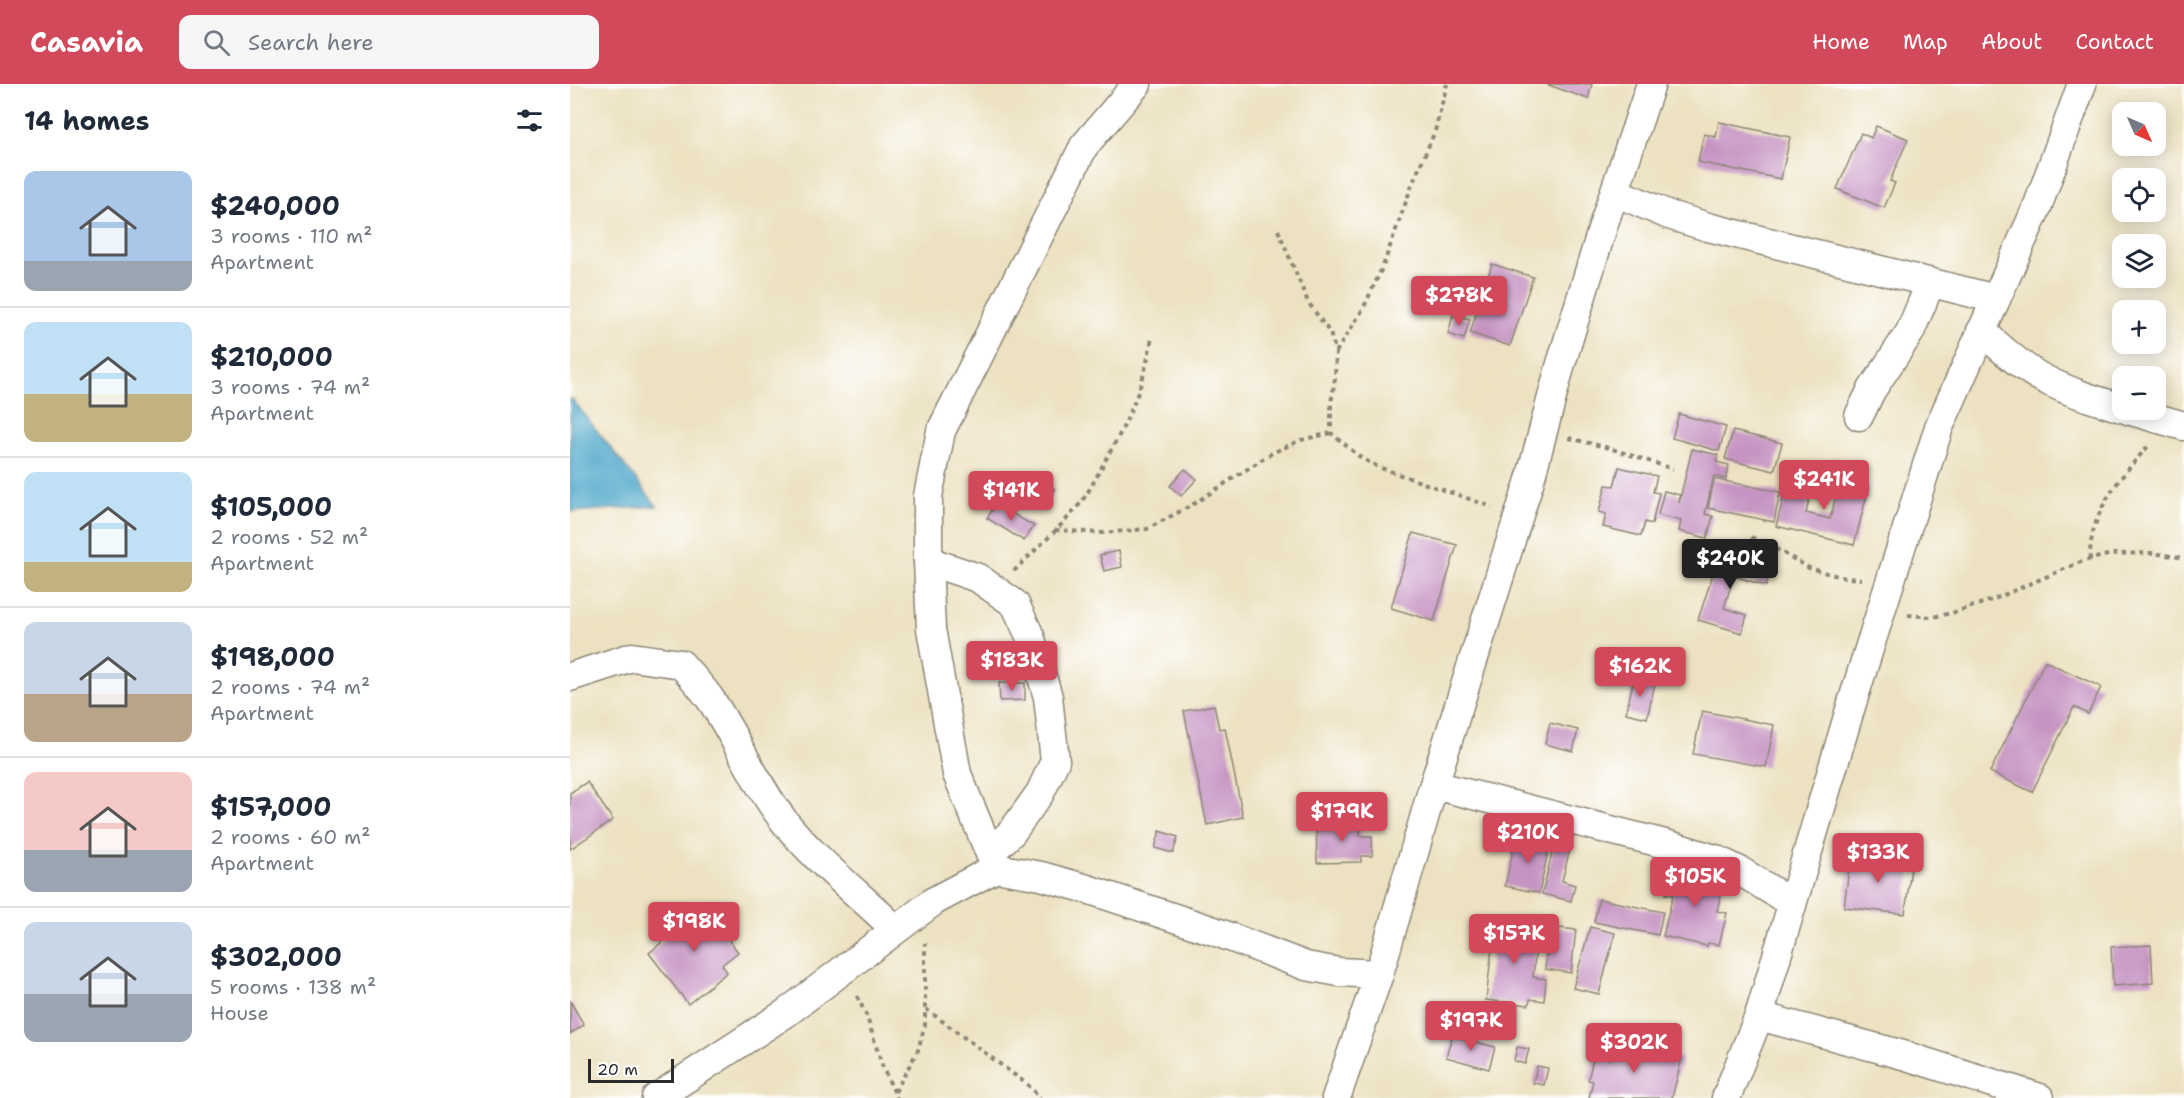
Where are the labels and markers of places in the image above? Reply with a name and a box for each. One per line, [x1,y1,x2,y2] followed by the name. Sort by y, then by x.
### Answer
[1417,276,1501,327] pin: $278K
[1782,460,1866,511] pin: $241K
[969,471,1053,522] pin: $141K
[1688,539,1772,590] pin: $240K
[970,641,1054,692] pin: $183K
[1598,647,1682,698] pin: $162K
[1300,792,1384,843] pin: $179K
[1486,813,1570,864] pin: $210K
[1836,833,1920,884] pin: $133K
[1653,857,1737,908] pin: $105K
[652,902,736,953] pin: $198K
[1472,914,1556,965] pin: $157K
[1429,1001,1513,1052] pin: $197K
[1592,1023,1676,1074] pin: $302K

